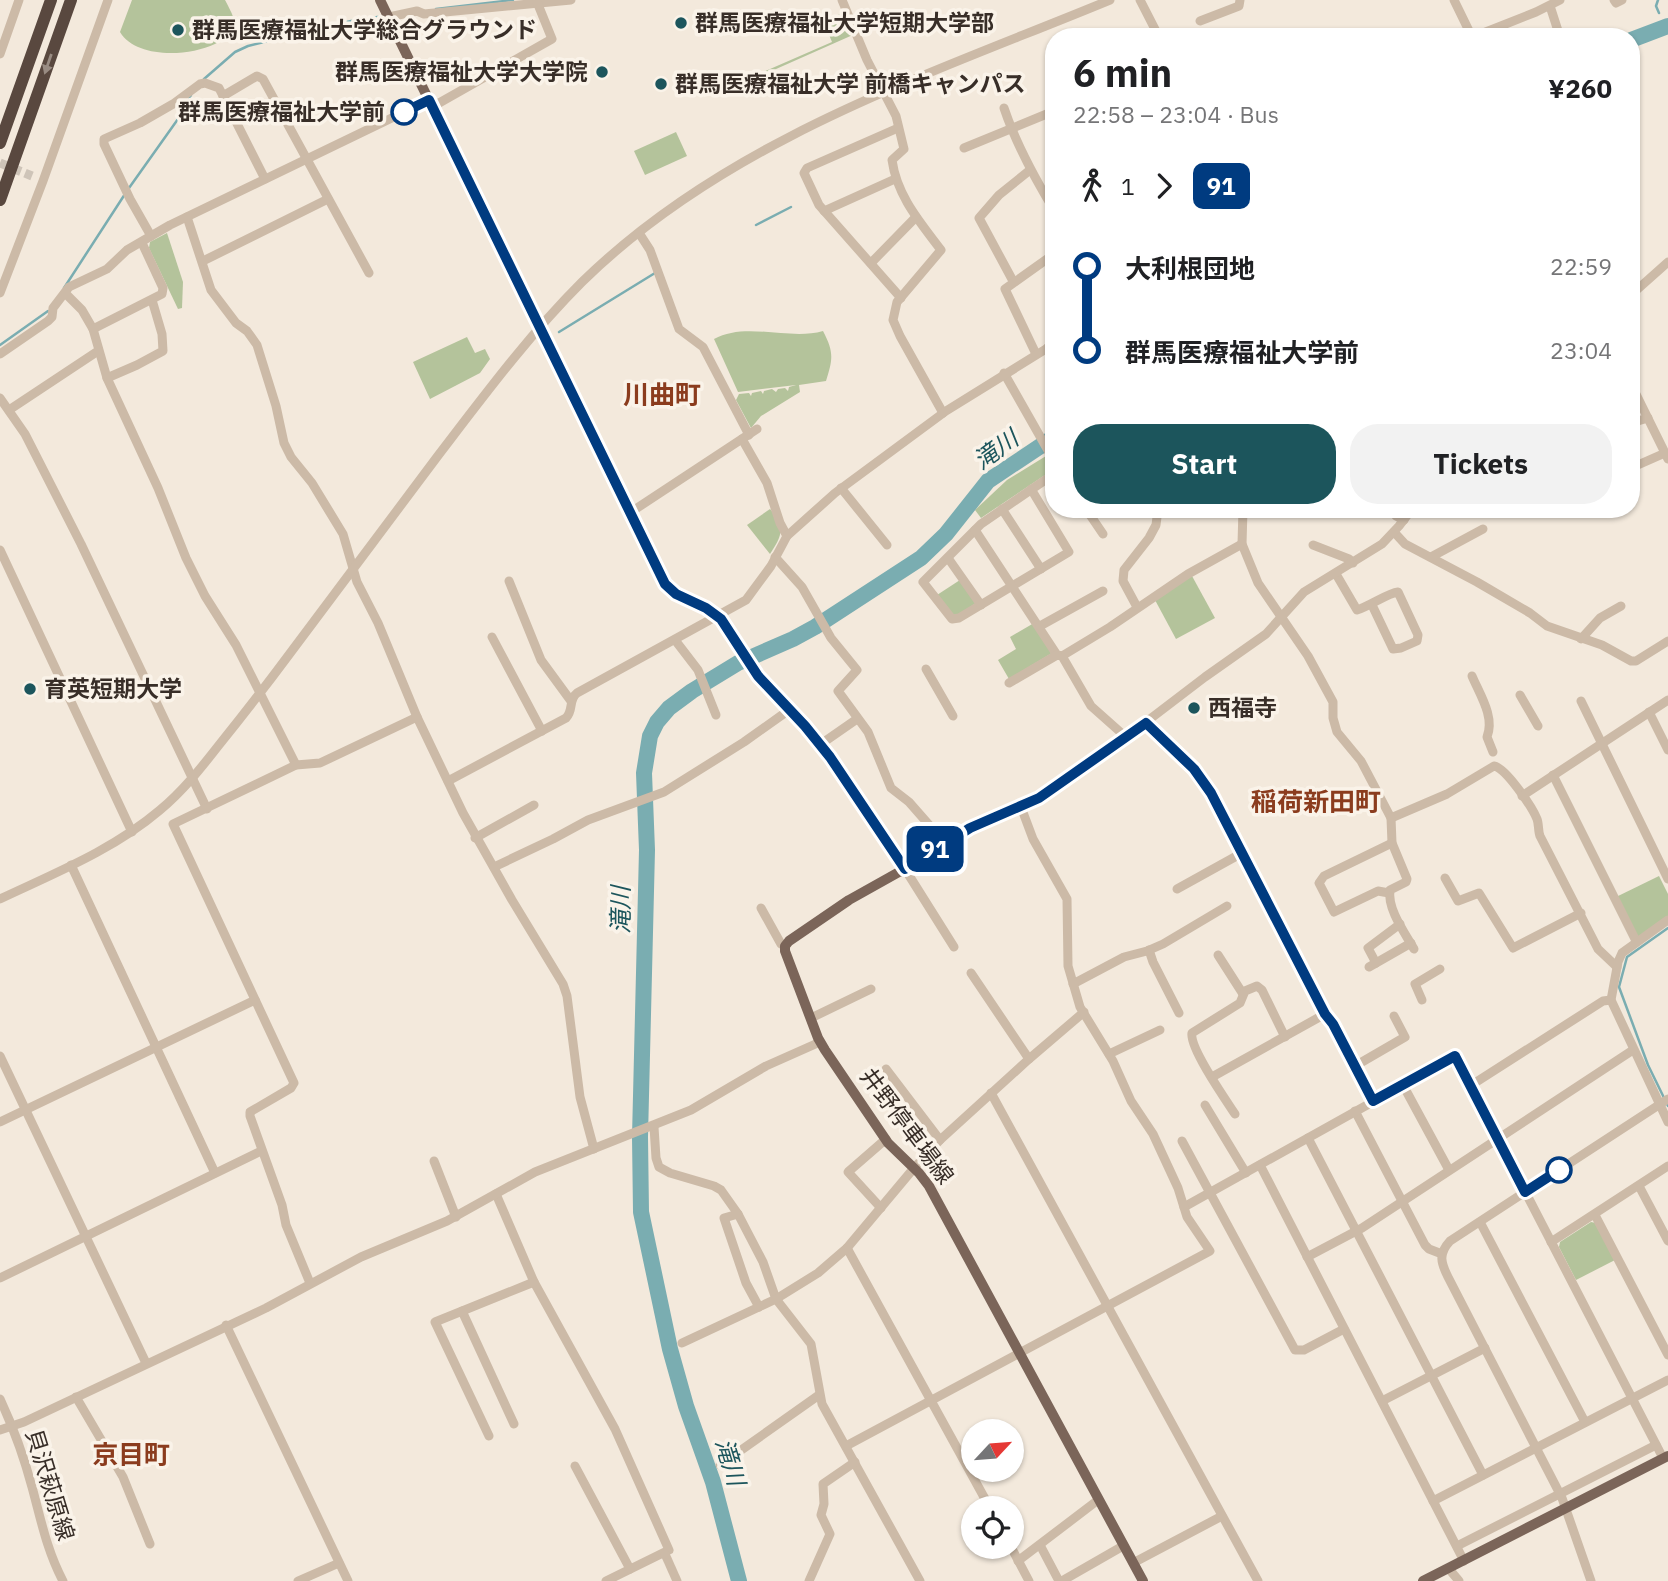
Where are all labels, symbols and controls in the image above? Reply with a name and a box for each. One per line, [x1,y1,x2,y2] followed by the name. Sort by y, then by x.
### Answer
[695,7,994,37] place label: 群馬医療福祉大学短期大学部
[192,14,537,44] place label: 群馬医療福祉大学総合グラウンド
[673,15,689,31] marker: 群馬医療福祉大学短期大学部
[170,22,186,38] marker: 群馬医療福祉大学総合グラウンド
[1073,48,1172,97] text: 6 min
[42,54,53,75] one-way arrow
[335,56,588,86] place label: 群馬医療福祉大学大学院
[594,64,610,80] marker: 群馬医療福祉大学大学院
[675,68,1025,98] place label: 群馬医療福祉大学 前橋キャンパス
[1548,71,1612,105] text: ¥260
[653,76,669,92] marker: 群馬医療福祉大学 前橋キャンパス
[178,96,385,126] place label: 群馬医療福祉大学前
[391,99,417,125] marker: 群馬医療福祉大学前
[1073,99,1279,129] text: 22:58 – 23:04 · Bus
[1073,167,1111,205] icon: walk
[1145,167,1183,205] icon: forward
[1207,170,1236,202] text: 91
[1121,171,1135,201] text: 1
[1125,251,1255,285] text: 大利根団地
[1550,251,1612,281] text: 22:59
[1125,335,1359,369] text: 群馬医療福祉大学前
[1550,335,1612,365] text: 23:04
[623,377,701,411] district label: 川曲町
[967,420,1027,476] water label: 滝川
[1073,424,1336,504] button: Start
[1350,424,1612,504] button: Tickets
[44,673,182,703] place label: 育英短期大学
[22,681,38,697] marker: 育英短期大学
[1208,692,1277,722] place label: 西福寺
[1186,700,1202,716] marker: 西福寺
[1251,784,1381,818] district label: 稲荷新田町
[904,826,967,872] line badge: 91
[921,833,949,865] text: 91
[604,883,636,934] water label: 滝川
[854,1061,961,1190] street label: 井野停車場線
[1546,1157,1572,1183] unlabelled marker
[961,1419,1024,1482] north arrow
[961,1419,1024,1559] map controls
[20,1425,82,1544] street label: 貝沢萩原線
[709,1434,754,1492] water label: 滝川
[92,1437,170,1471] district label: 京目町
[961,1496,1024,1559] button: locate

